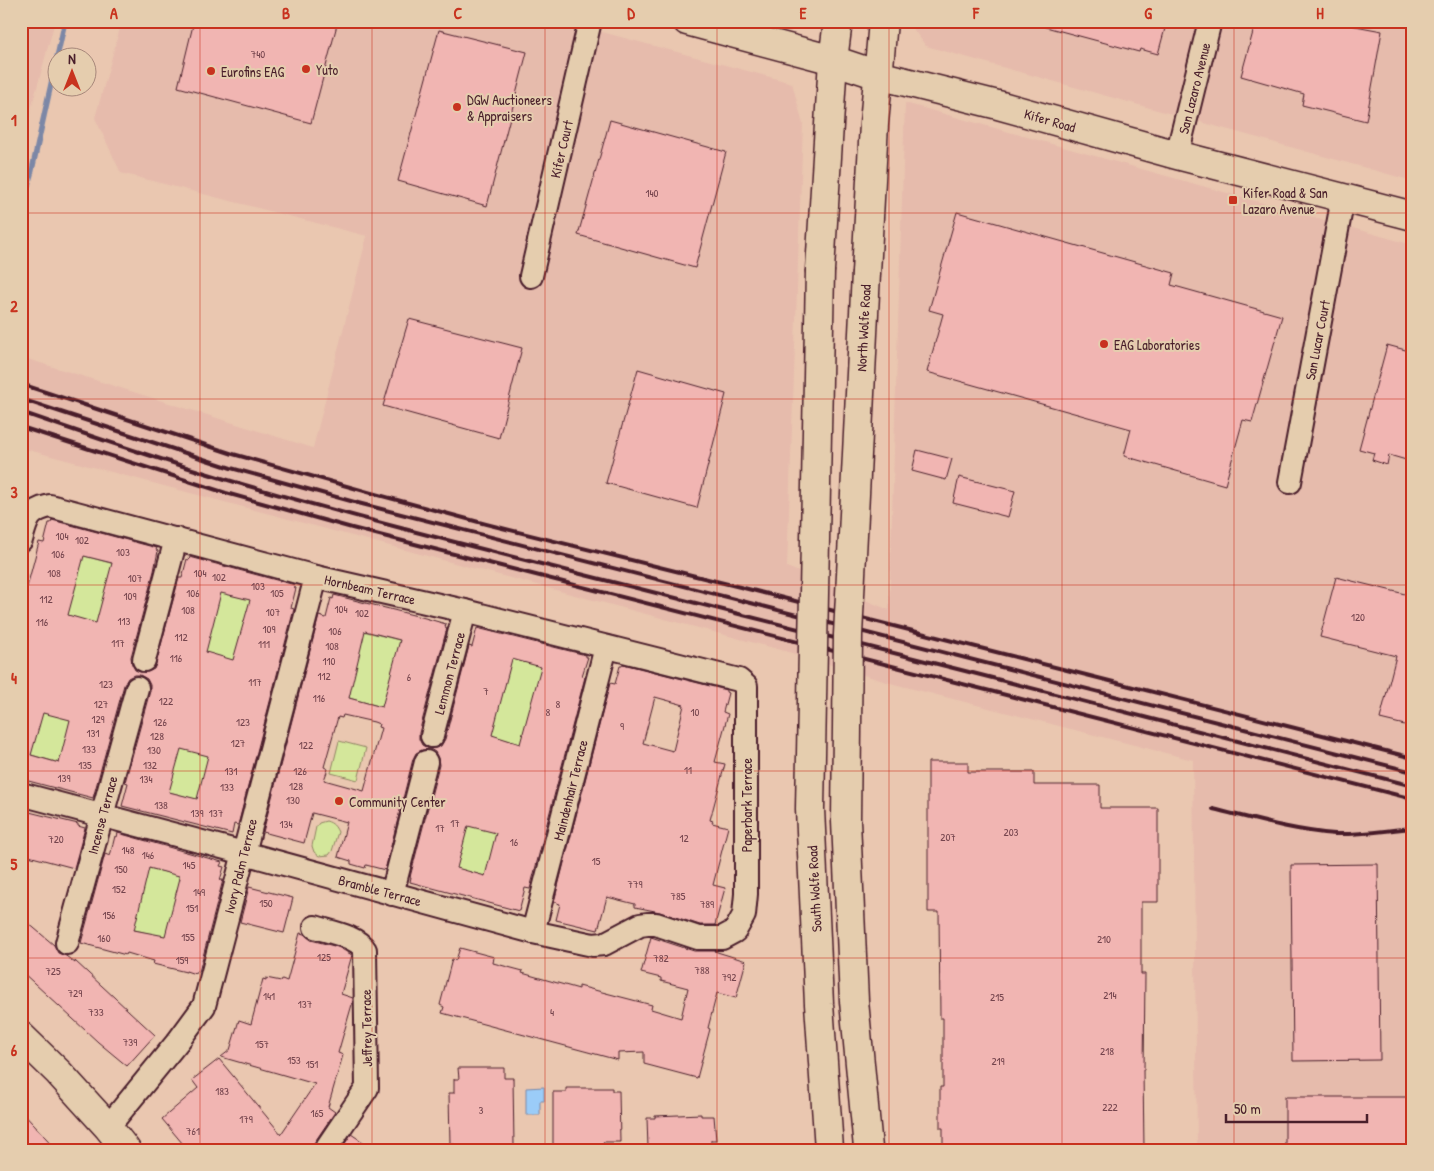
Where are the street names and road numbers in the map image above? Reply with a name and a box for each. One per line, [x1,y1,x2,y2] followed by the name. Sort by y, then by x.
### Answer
[1173,40,1215,136] street label: San Lazaro Avenue
[1022,104,1078,137] street label: Kifer Road
[545,118,577,180] street label: Kifer Court
[851,283,875,372] street label: North Wolfe Road
[1300,298,1334,382] street label: San Lucar Court
[323,569,418,609] street label: Hornbeam Terrace
[429,629,469,716] street label: Lemmon Terrace
[548,737,592,842] street label: Maindenhair Terrace
[737,757,757,852] street label: Paperbark Terrace
[82,773,122,856] street label: Incense Terrace
[219,816,262,916] street label: Ivory Palm Terrace
[802,845,826,933] street label: South Wolfe Road
[336,870,424,910] street label: Bramble Terrace
[356,989,377,1067] street label: Jeffrey Terrace

